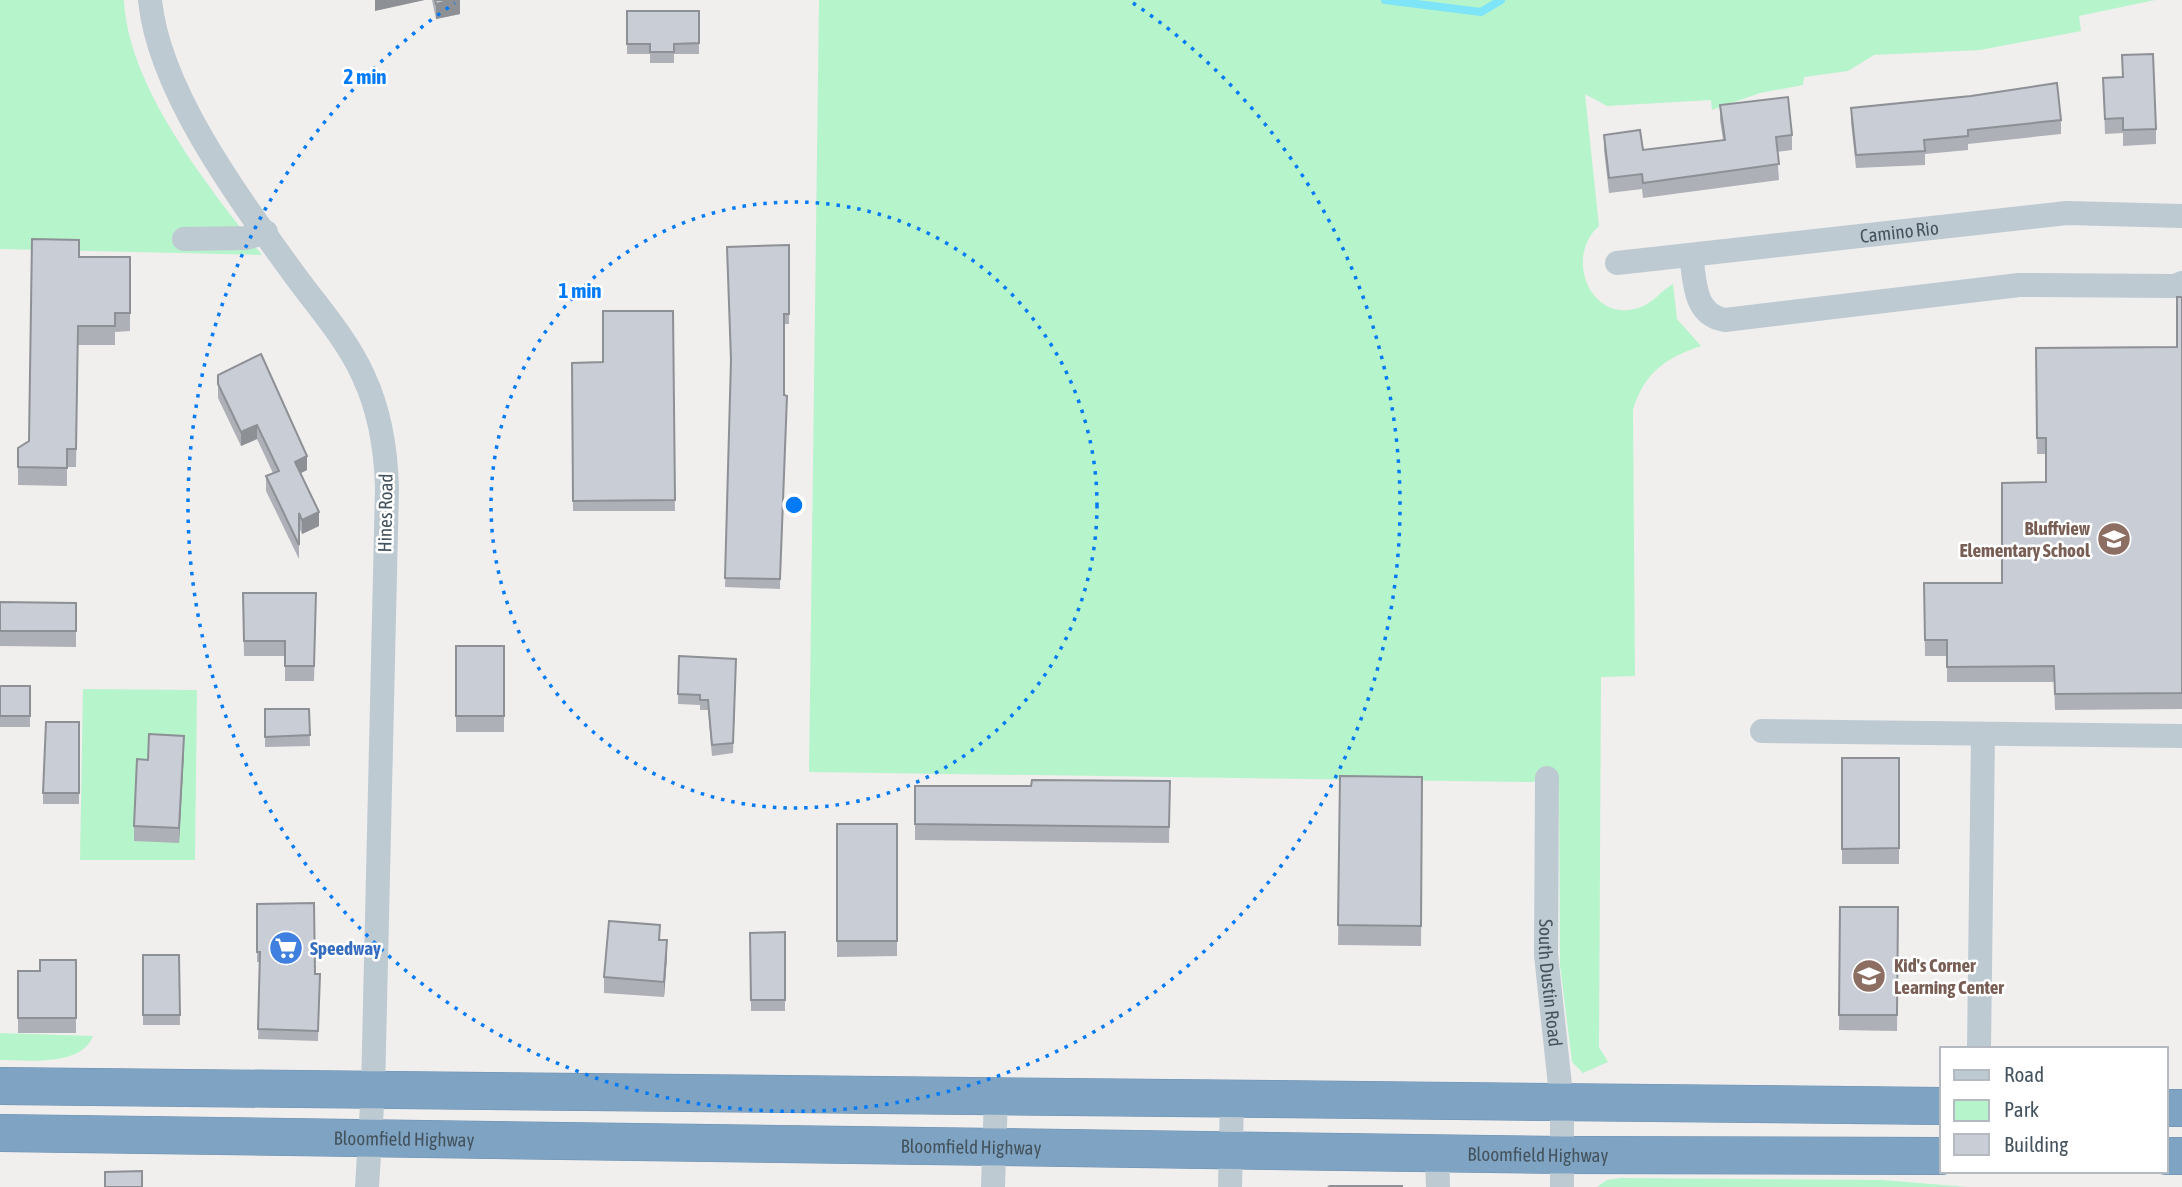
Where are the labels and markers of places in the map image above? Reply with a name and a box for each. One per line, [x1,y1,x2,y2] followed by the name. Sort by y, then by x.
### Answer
[782,493,806,517] centre of rings
[1959,517,2091,561] place label: Bluffview Elementary School
[2095,520,2133,558] school or university icon: Bluffview Elementary School
[267,929,305,967] supermarket icon: Speedway
[310,937,381,959] place label: Speedway
[1894,954,2004,998] place label: Kid's Corner Learning Center
[1850,957,1888,995] school or university icon: Kid's Corner Learning Center

